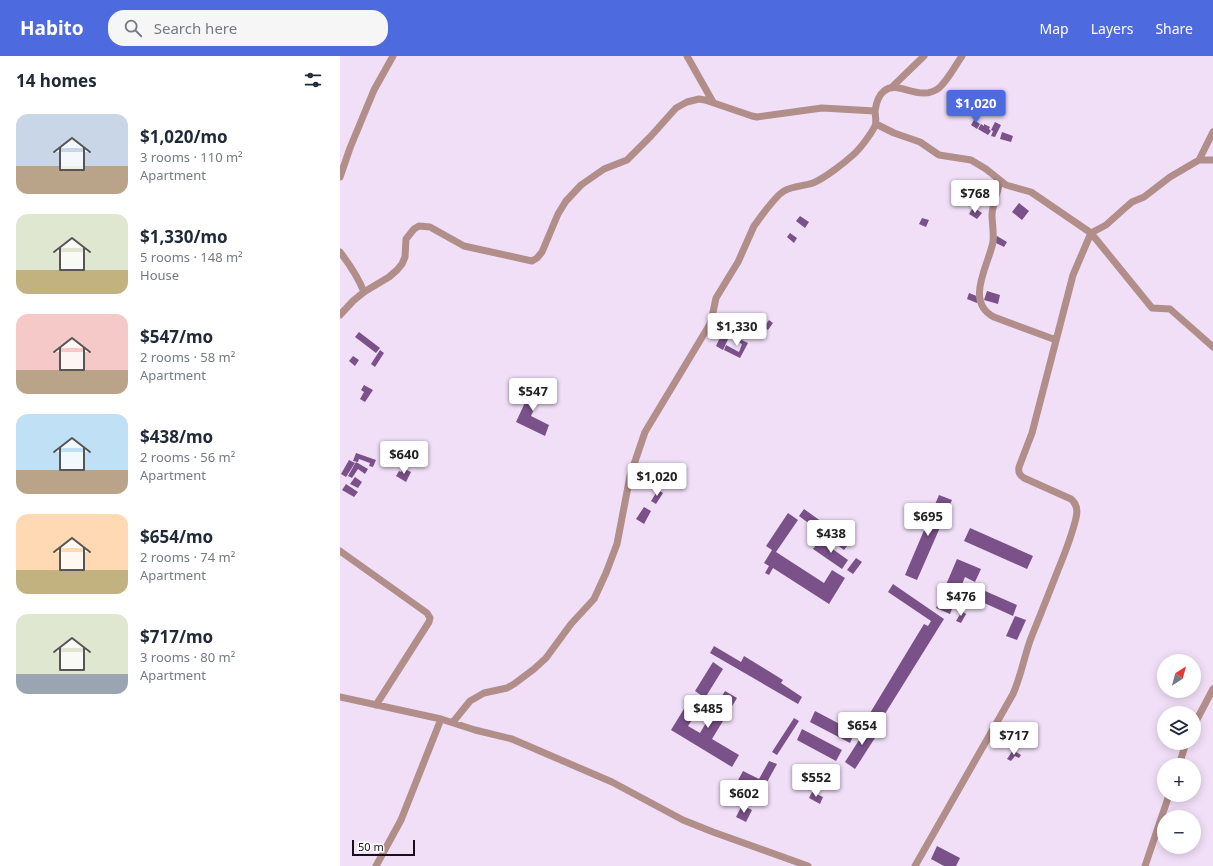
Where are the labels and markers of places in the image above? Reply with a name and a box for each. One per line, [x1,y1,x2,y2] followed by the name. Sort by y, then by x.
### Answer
[943,90,1009,124] pin: $1,020
[951,180,999,214] pin: $768
[704,313,770,347] pin: $1,330
[509,378,557,412] pin: $547
[380,441,428,475] pin: $640
[624,463,690,497] pin: $1,020
[904,503,952,537] pin: $695
[807,520,855,554] pin: $438
[937,583,985,617] pin: $476
[684,695,732,729] pin: $485
[838,712,886,746] pin: $654
[990,722,1038,756] pin: $717
[792,764,840,798] pin: $552
[720,780,768,814] pin: $602

